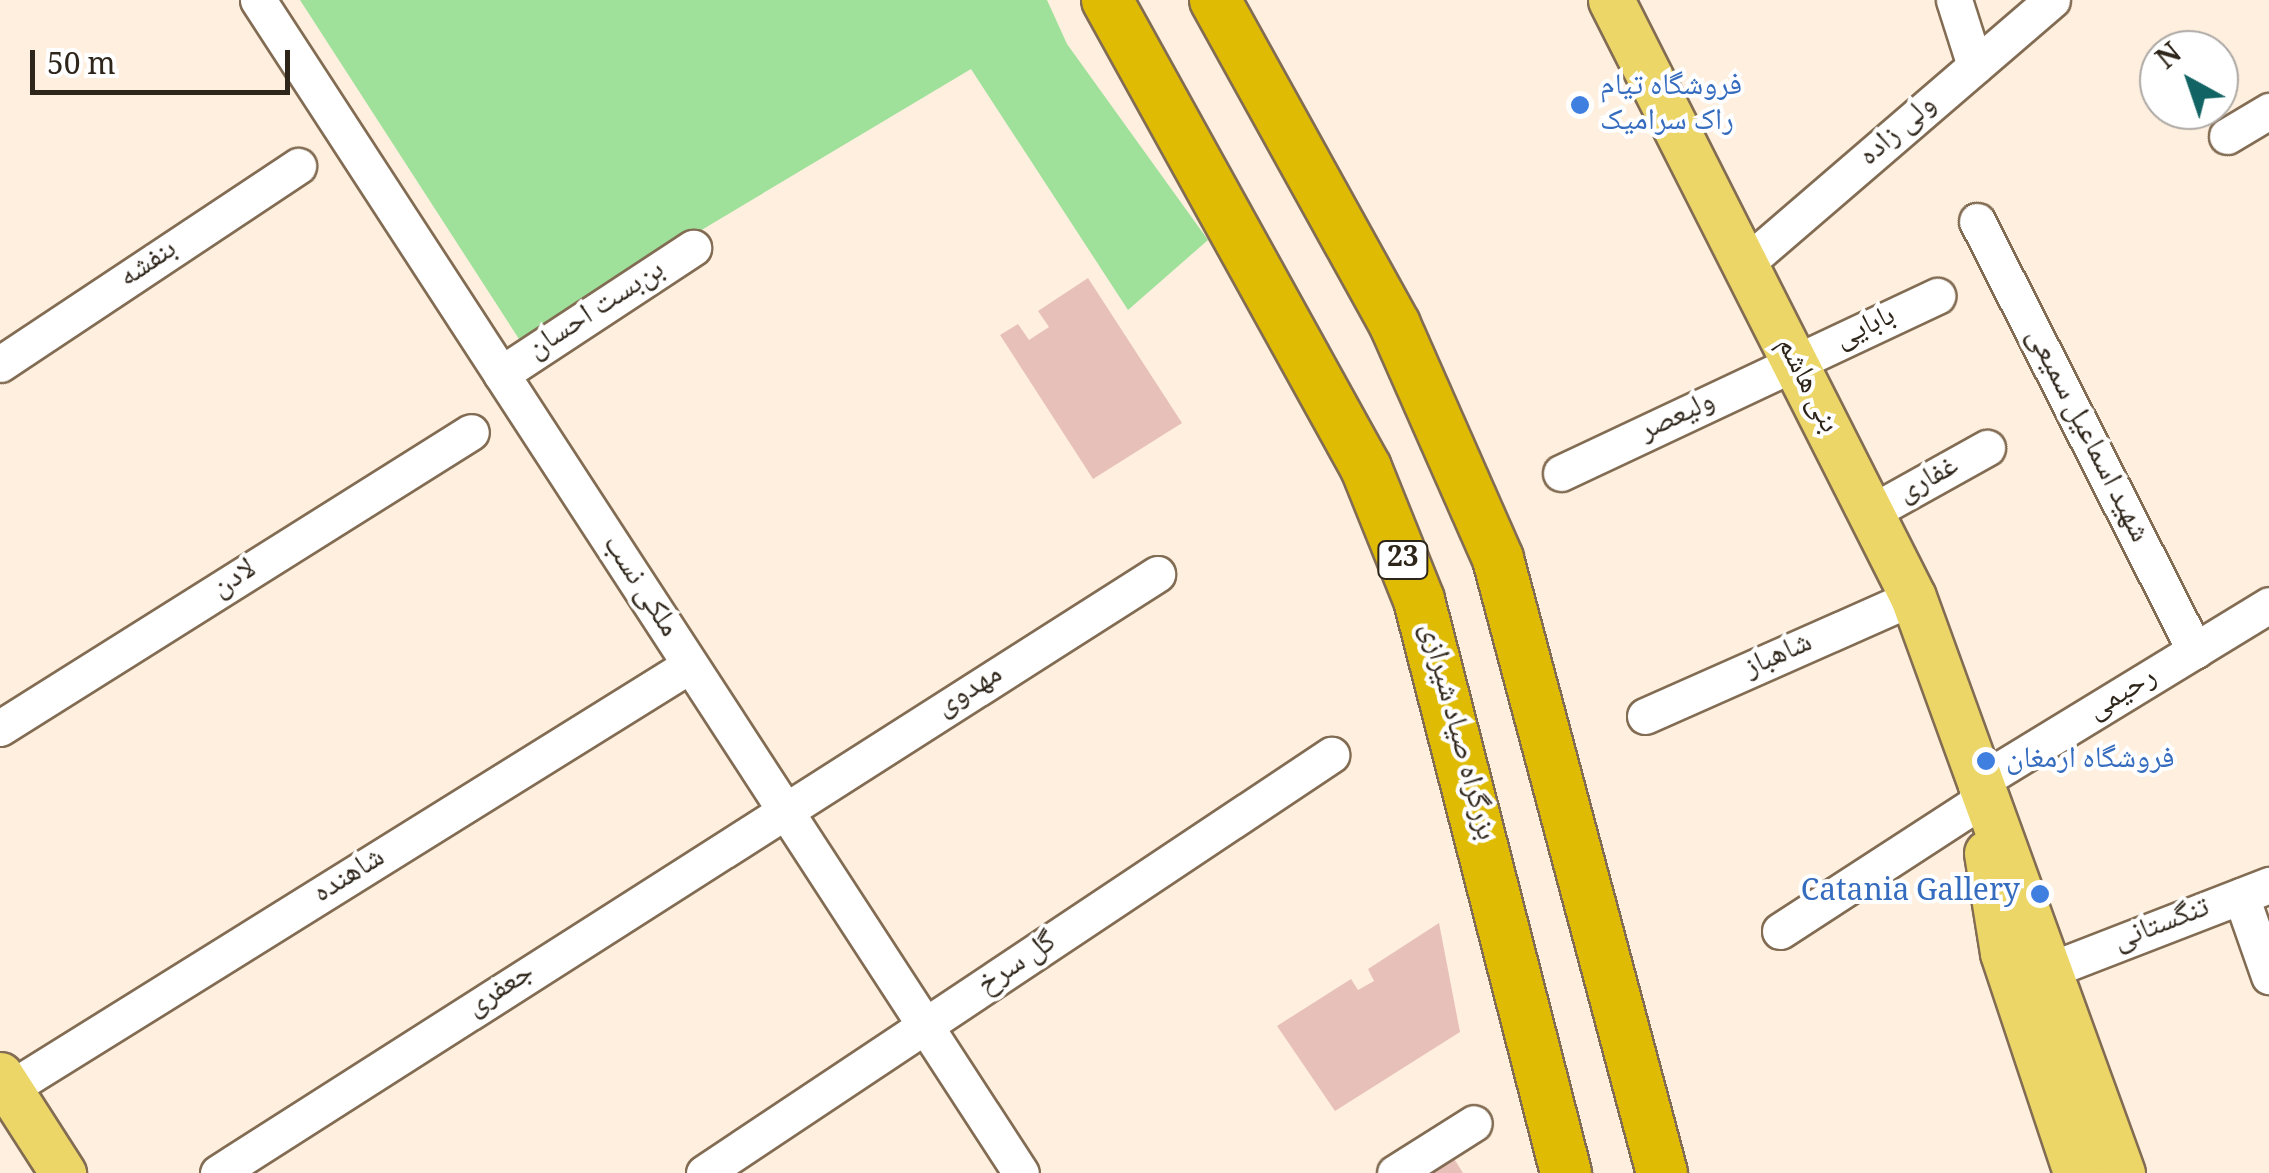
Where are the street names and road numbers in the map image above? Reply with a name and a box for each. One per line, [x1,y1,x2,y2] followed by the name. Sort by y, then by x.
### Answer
[1853,89,1945,175] street label: ولی زاده
[113,233,185,297] street label: بنفشه
[522,253,672,369] street label: بن‌بست احسان
[1830,299,1902,359] street label: بابایی
[2016,323,2156,549] street label: شهید اسماعیل سمیعی
[1767,332,1845,440] street label: بنی هاشم
[1635,385,1721,451] street label: ولیعصر
[1892,450,1966,512] street label: غفاری
[593,529,685,645] street label: ملکی نسب
[1376,537,1430,583] road number: 23
[206,553,264,607] street label: لادن
[1410,619,1502,845] street label: بزرگراه صیاد شیرازی
[1739,626,1819,688] street label: شاهباز
[930,658,1010,726] street label: مهدوی
[2082,660,2164,730] street label: رحیمی
[307,841,393,913] street label: شاهنده
[2109,891,2215,961] street label: تنگستانی
[972,926,1064,1004] street label: گل سرخ
[460,956,542,1026] street label: جعفری

